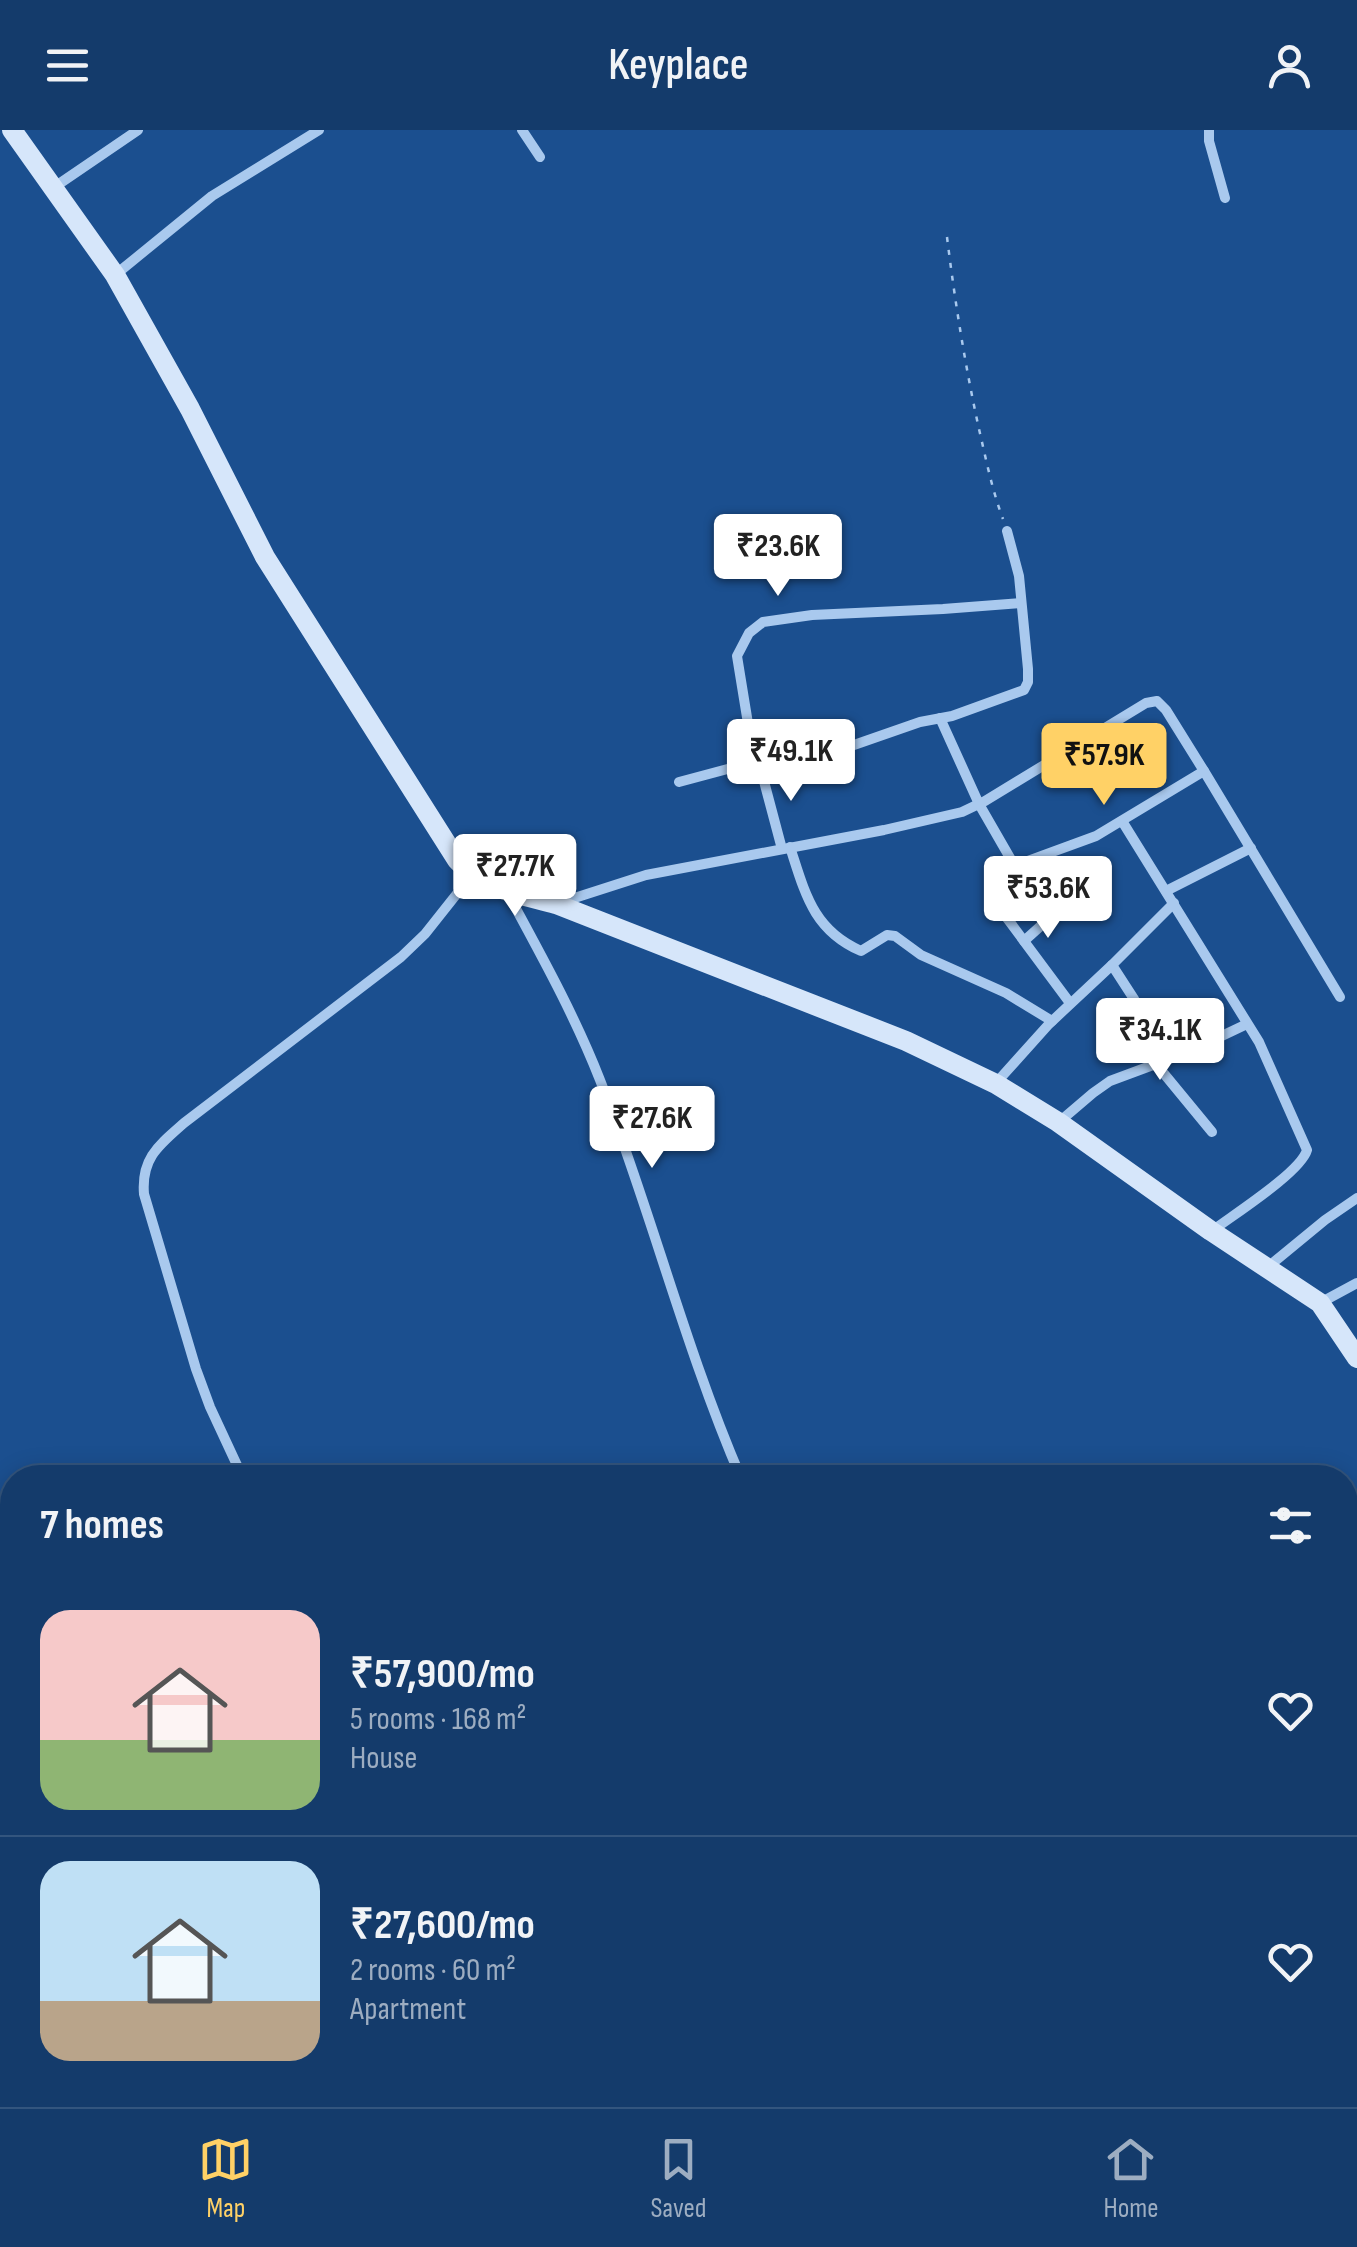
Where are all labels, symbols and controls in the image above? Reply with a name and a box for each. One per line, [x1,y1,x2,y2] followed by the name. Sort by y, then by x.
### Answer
[40,38,95,93] icon: menu
[608,38,749,93] text: Keyplace
[1262,38,1317,93] icon: person
[697,514,859,599] pin: ₹23.6K
[736,527,820,566] text: ₹23.6K
[710,719,872,804] pin: ₹49.1K
[1023,723,1185,808] pin: ₹57.9K
[749,732,833,771] text: ₹49.1K
[1063,736,1145,775] text: ₹57.9K
[434,834,596,919] pin: ₹27.7K
[475,847,555,886] text: ₹27.7K
[967,856,1129,941] pin: ₹53.6K
[1006,869,1090,908] text: ₹53.6K
[1079,998,1241,1083] pin: ₹34.1K
[1118,1011,1202,1050] text: ₹34.1K
[571,1086,733,1171] pin: ₹27.6K
[612,1099,692,1138] text: ₹27.6K
[1263,1498,1318,1553] icon: filters
[40,1500,164,1551] text: 7 homes
[350,1649,535,1700] text: ₹57,900/mo
[120,1650,240,1770] icon: home
[1263,1683,1318,1738] icon: heart
[350,1700,527,1739] text: 5 rooms · 168 m²
[350,1739,417,1778] text: House
[350,1900,535,1951] text: ₹27,600/mo
[120,1901,240,2021] icon: home
[1263,1934,1318,1989] icon: heart
[350,1951,516,1990] text: 2 rooms · 60 m²
[350,1990,466,2029] text: Apartment
[198,2132,253,2225] tab: Map
[650,2132,707,2225] tab: Saved
[1103,2132,1159,2225] tab: Home

